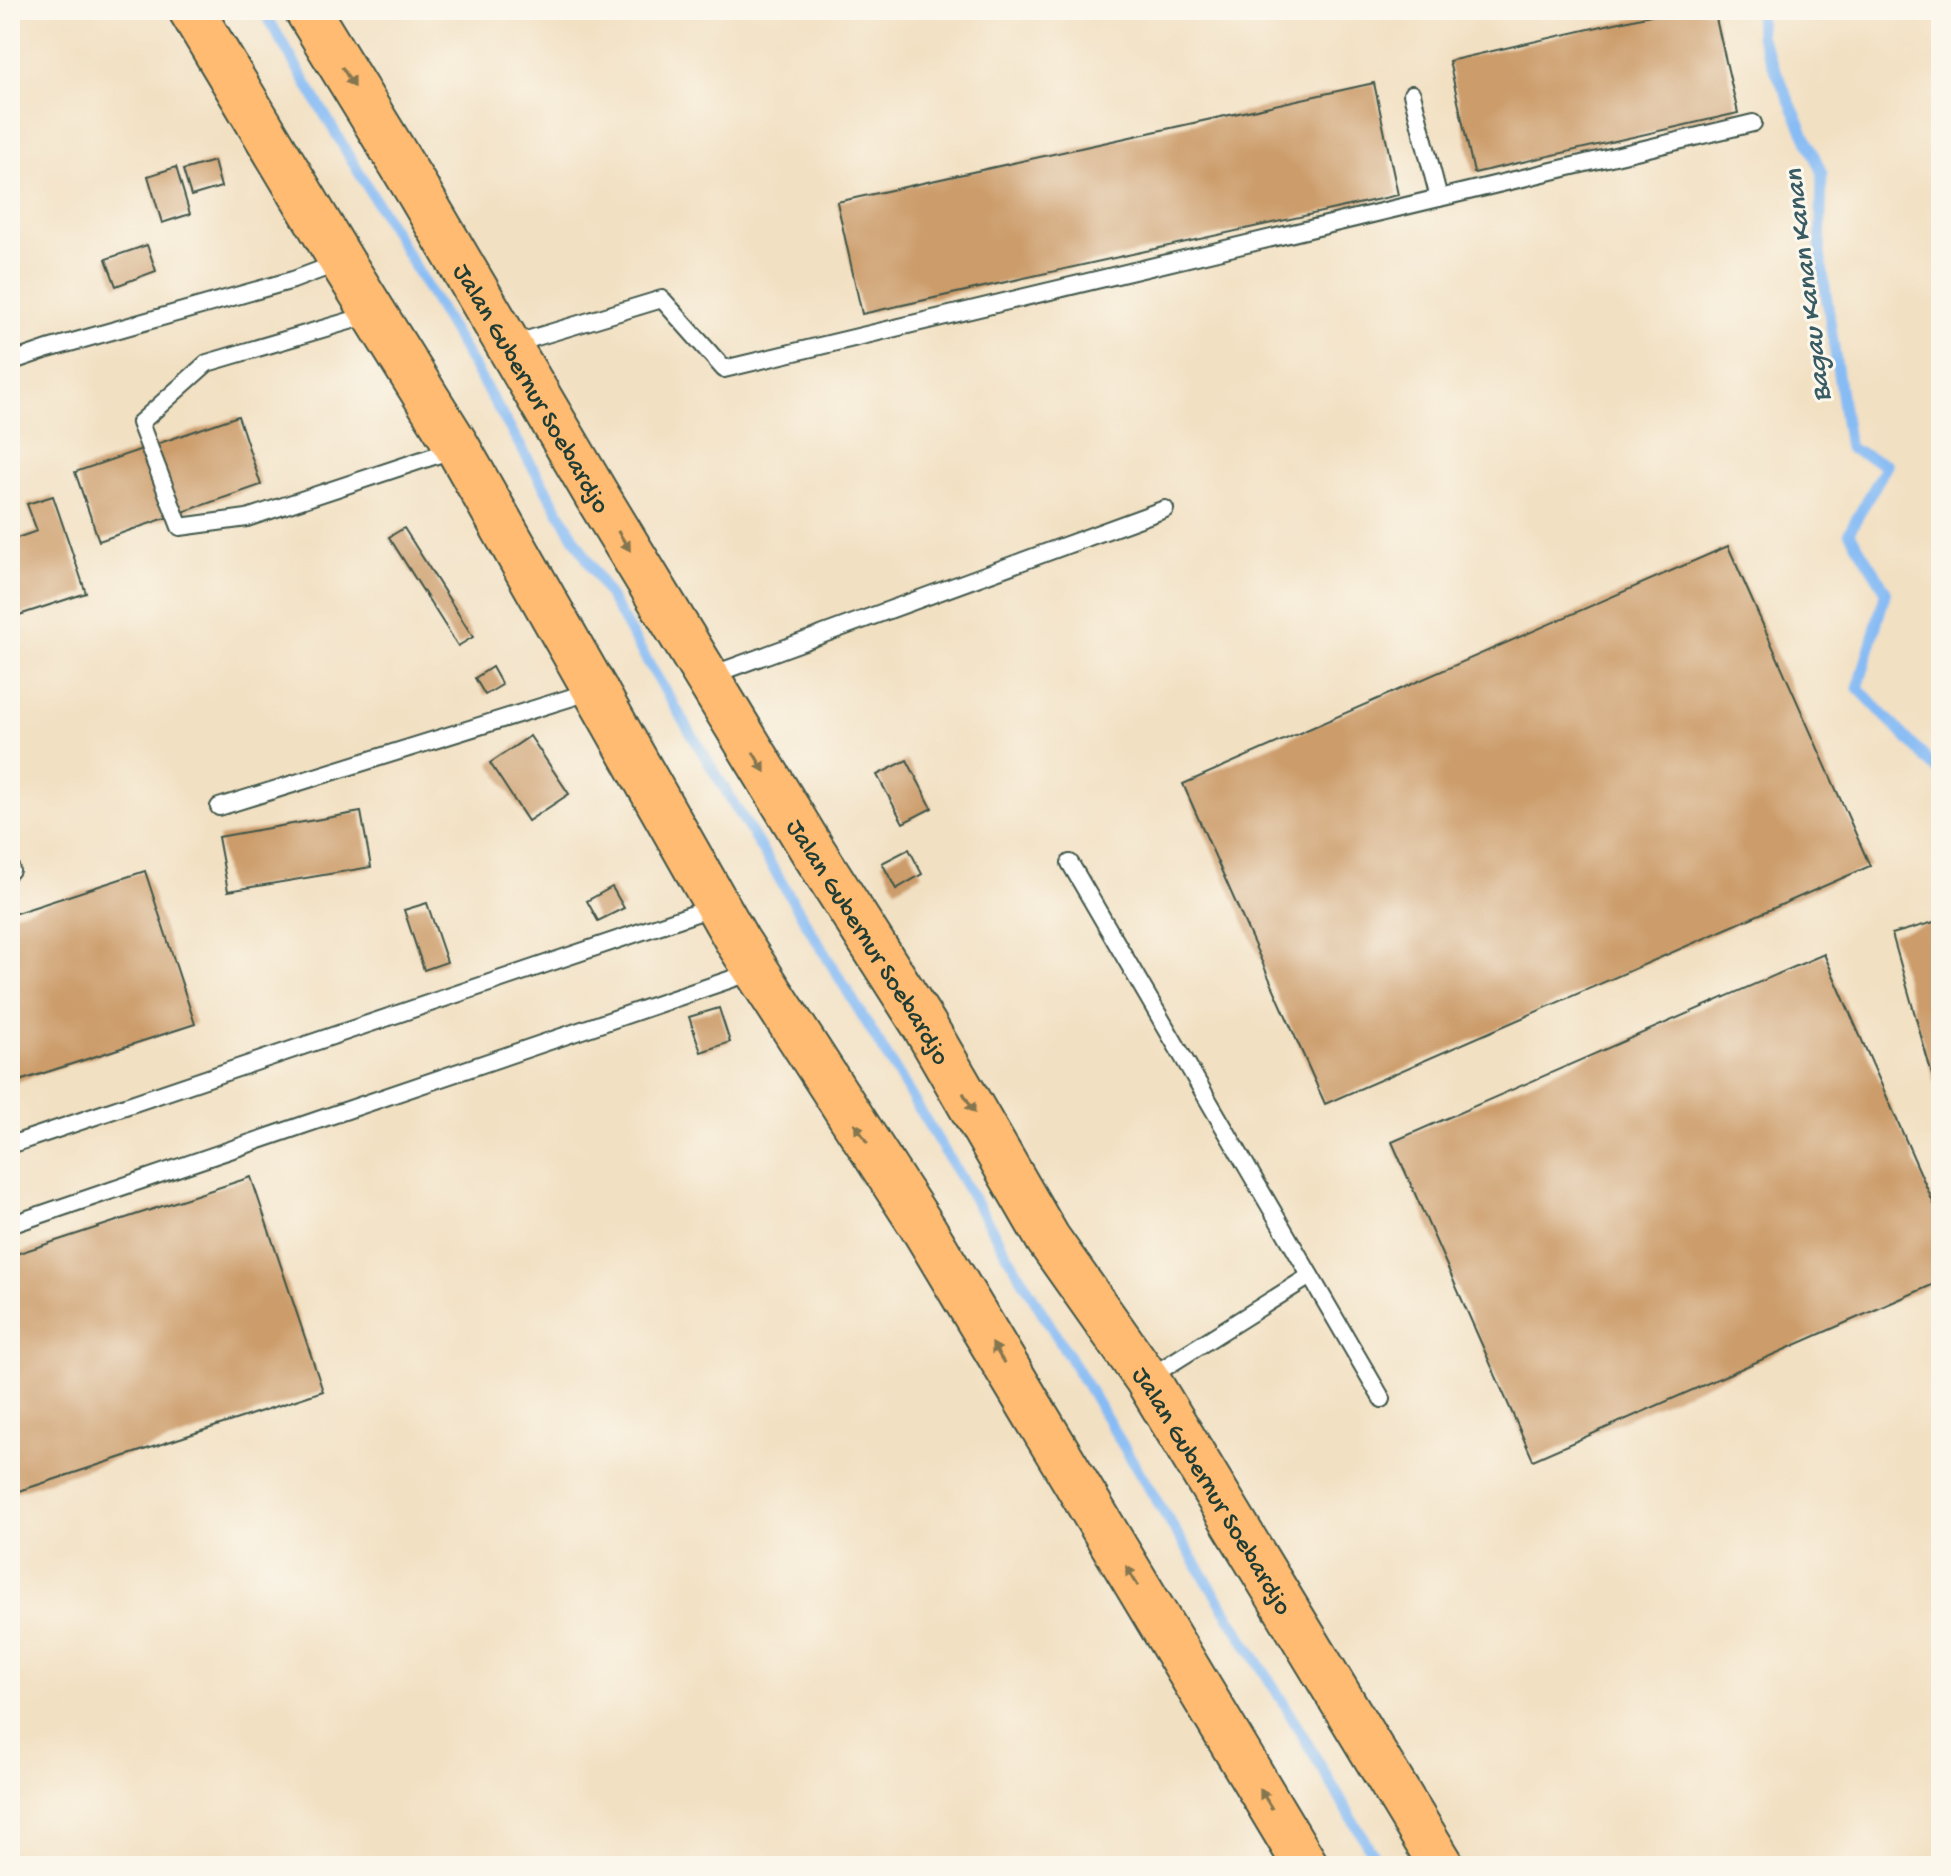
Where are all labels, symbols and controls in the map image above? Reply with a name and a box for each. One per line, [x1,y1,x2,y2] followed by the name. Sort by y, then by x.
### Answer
[340,65,355,88] one-way arrow
[1779,167,1840,404] water label: Bagau Kanan Kanan
[444,259,615,520] street label: Jalan Gubernur Soebardjo
[617,530,631,552] one-way arrow
[752,752,767,773] one-way arrow
[777,815,955,1072] street label: Jalan Gubernur Soebardjo
[962,1092,976,1114] one-way arrow
[854,1122,869,1143] one-way arrow
[991,1342,1005,1364] one-way arrow
[1123,1362,1297,1622] street label: Jalan Gubernur Soebardjo
[1125,1565,1139,1587] one-way arrow
[1259,1788,1273,1810] one-way arrow

